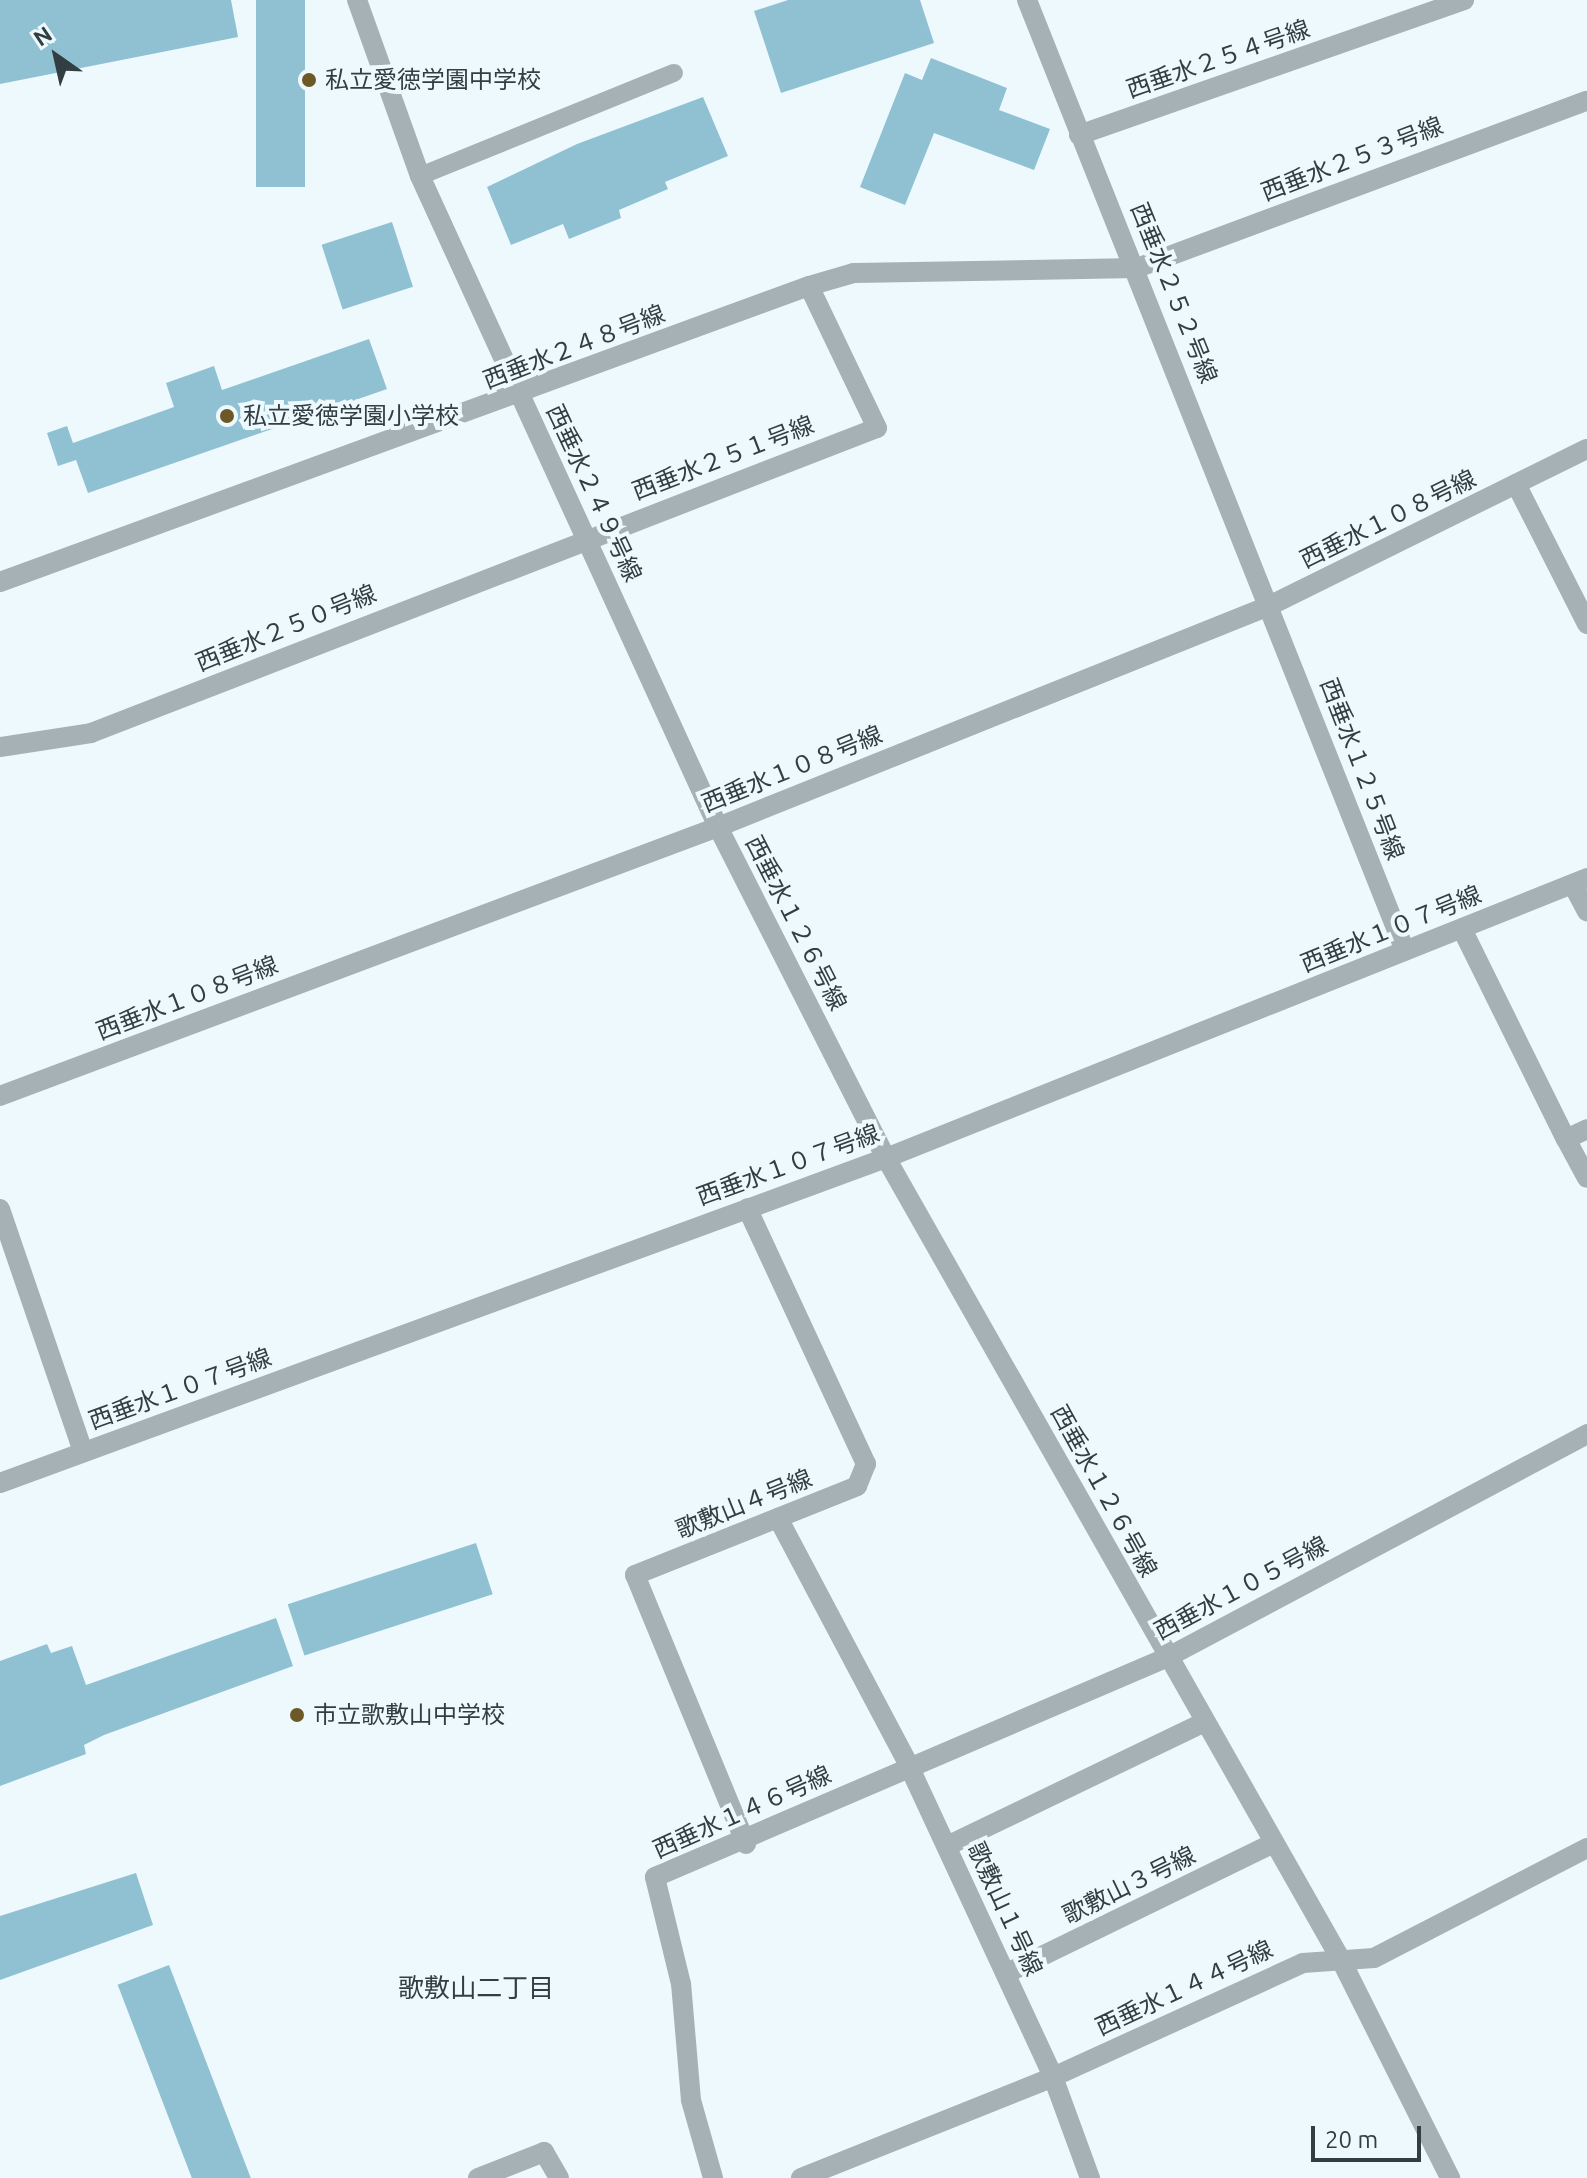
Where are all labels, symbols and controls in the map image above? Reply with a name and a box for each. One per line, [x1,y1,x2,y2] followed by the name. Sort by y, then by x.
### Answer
[1123,14,1313,104] street label: 西垂水２５４号線
[16,16,96,96] north arrow
[28,21,56,51] text: N
[325,66,541,94] place label: 私立愛徳学園中学校
[300,71,318,89] marker: 私立愛徳学園中学校
[1257,111,1447,207] street label: 西垂水２５３号線
[1125,199,1223,387] street label: 西垂水２５２号線
[479,299,669,395] street label: 西垂水２４８号線
[540,400,648,586] street label: 西垂水２４９号線
[243,402,459,430] place label: 私立愛徳学園小学校
[218,407,236,425] marker: 私立愛徳学園小学校
[628,410,818,506] street label: 西垂水２５１号線
[1295,464,1481,574] street label: 西垂水１０８号線
[192,579,380,677] street label: 西垂水２５０号線
[1314,674,1410,864] street label: 西垂水１２５号線
[698,720,886,818] street label: 西垂水１０８号線
[740,831,852,1015] street label: 西垂水１２６号線
[1297,880,1485,978] street label: 西垂水１０７号線
[92,950,282,1046] street label: 西垂水１０８号線
[693,1119,883,1211] street label: 西垂水１０７号線
[85,1343,275,1435] street label: 西垂水１０７号線
[1045,1400,1163,1582] street label: 西垂水１２６号線
[672,1464,816,1544] street label: 歌敷山４号線
[1149,1530,1333,1646] street label: 西垂水１０５号線
[313,1701,505,1729] place label: 市立歌敷山中学校
[288,1706,306,1724] marker: 市立歌敷山中学校
[648,1760,836,1864] street label: 西垂水１４６号線
[962,1838,1048,1980] street label: 歌敷山１号線
[1058,1840,1200,1930] street label: 歌敷山３号線
[1091,1934,1277,2042] street label: 西垂水１４４号線
[398,1972,554,2004] district label: 歌敷山二丁目
[1315,2110,1425,2160] scale bar
[1325,2126,1378,2153] text: 20 m

